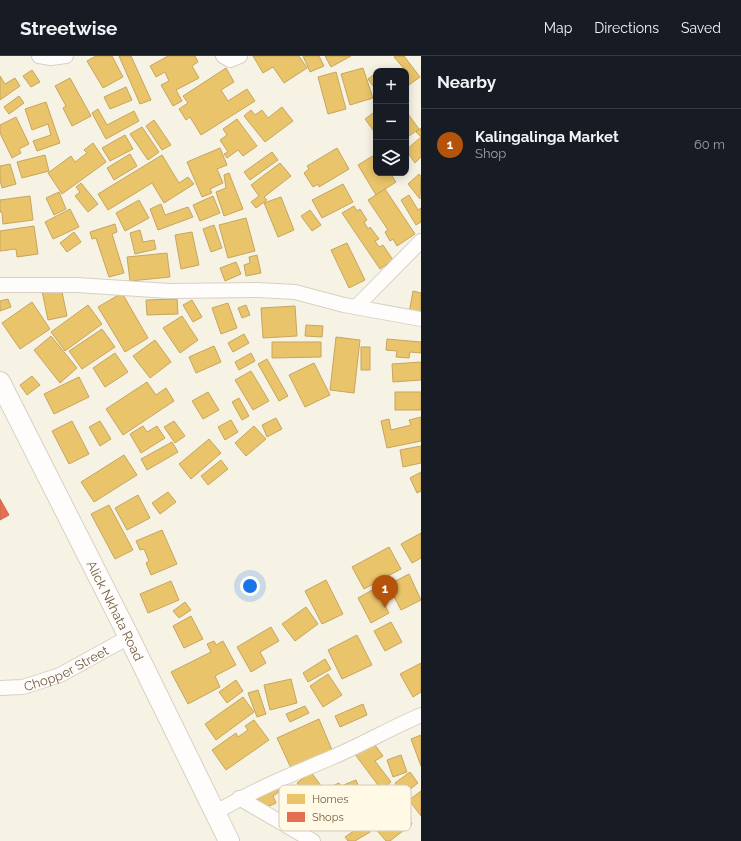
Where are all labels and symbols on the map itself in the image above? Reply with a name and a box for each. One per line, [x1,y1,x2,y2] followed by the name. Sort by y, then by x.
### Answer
[84,558,146,663] street label: Alick Nkhata Road
[372,575,398,608] pin: 1
[240,576,260,596] your location
[22,643,112,694] street label: Chopper Street
[279,785,411,831] legend
[312,793,348,806] text: Homes
[312,811,344,824] text: Shops

